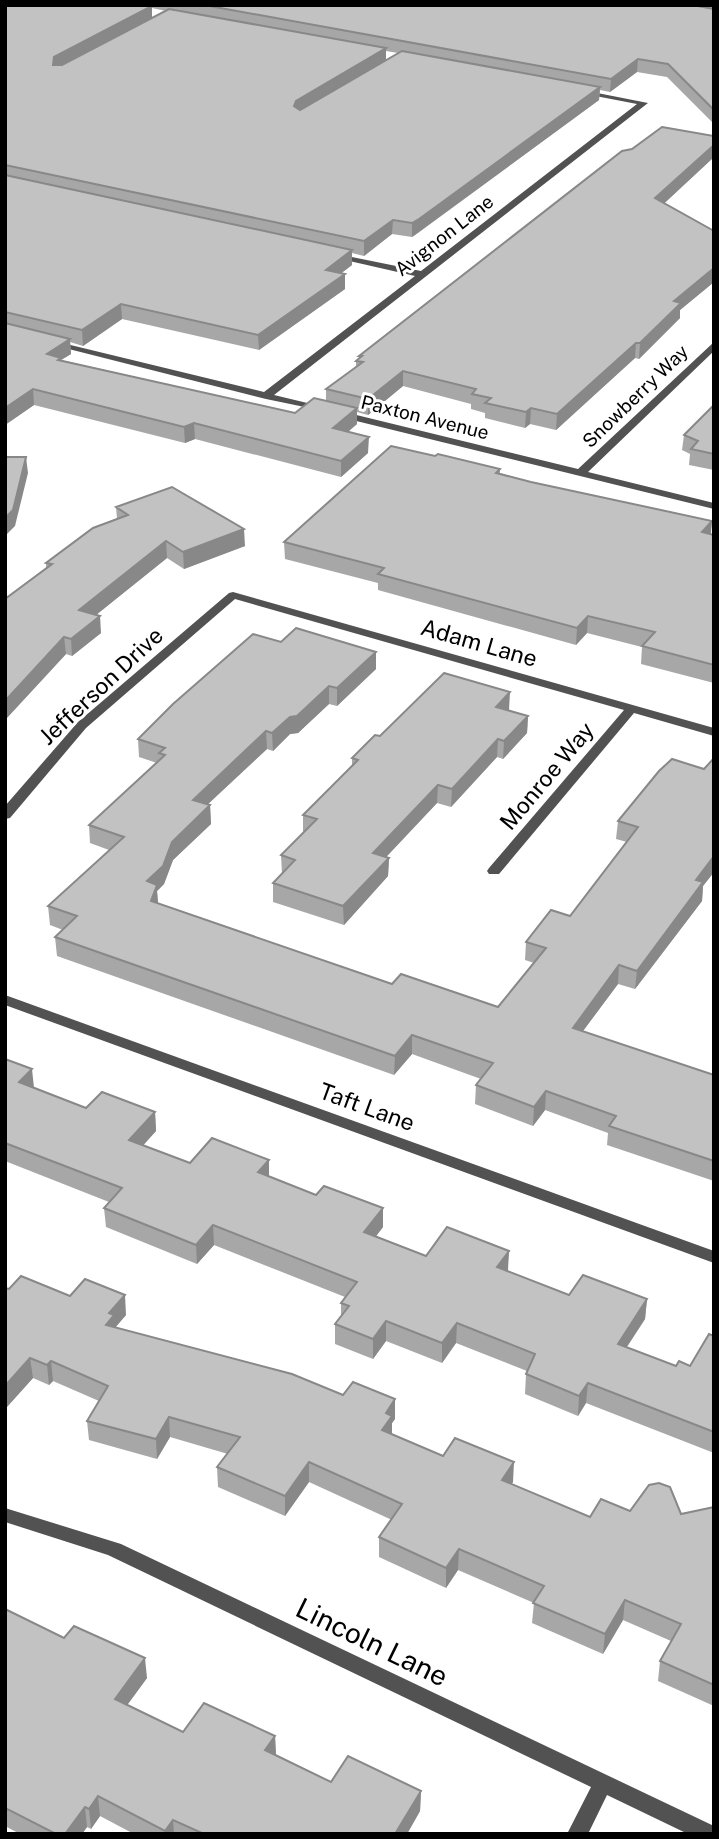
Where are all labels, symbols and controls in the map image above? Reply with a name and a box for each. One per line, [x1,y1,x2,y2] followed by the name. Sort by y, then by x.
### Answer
[390,190,498,280] street label: Avignon Lane
[578,340,692,452] street label: Snowberry Way
[359,390,491,444] street label: Paxton Avenue
[418,613,540,672] street label: Adam Lane
[33,621,168,750] street label: Jefferson Drive
[494,717,599,835] street label: Monroe Way
[316,1077,419,1136] street label: Taft Lane
[291,1591,454,1693] street label: Lincoln Lane

